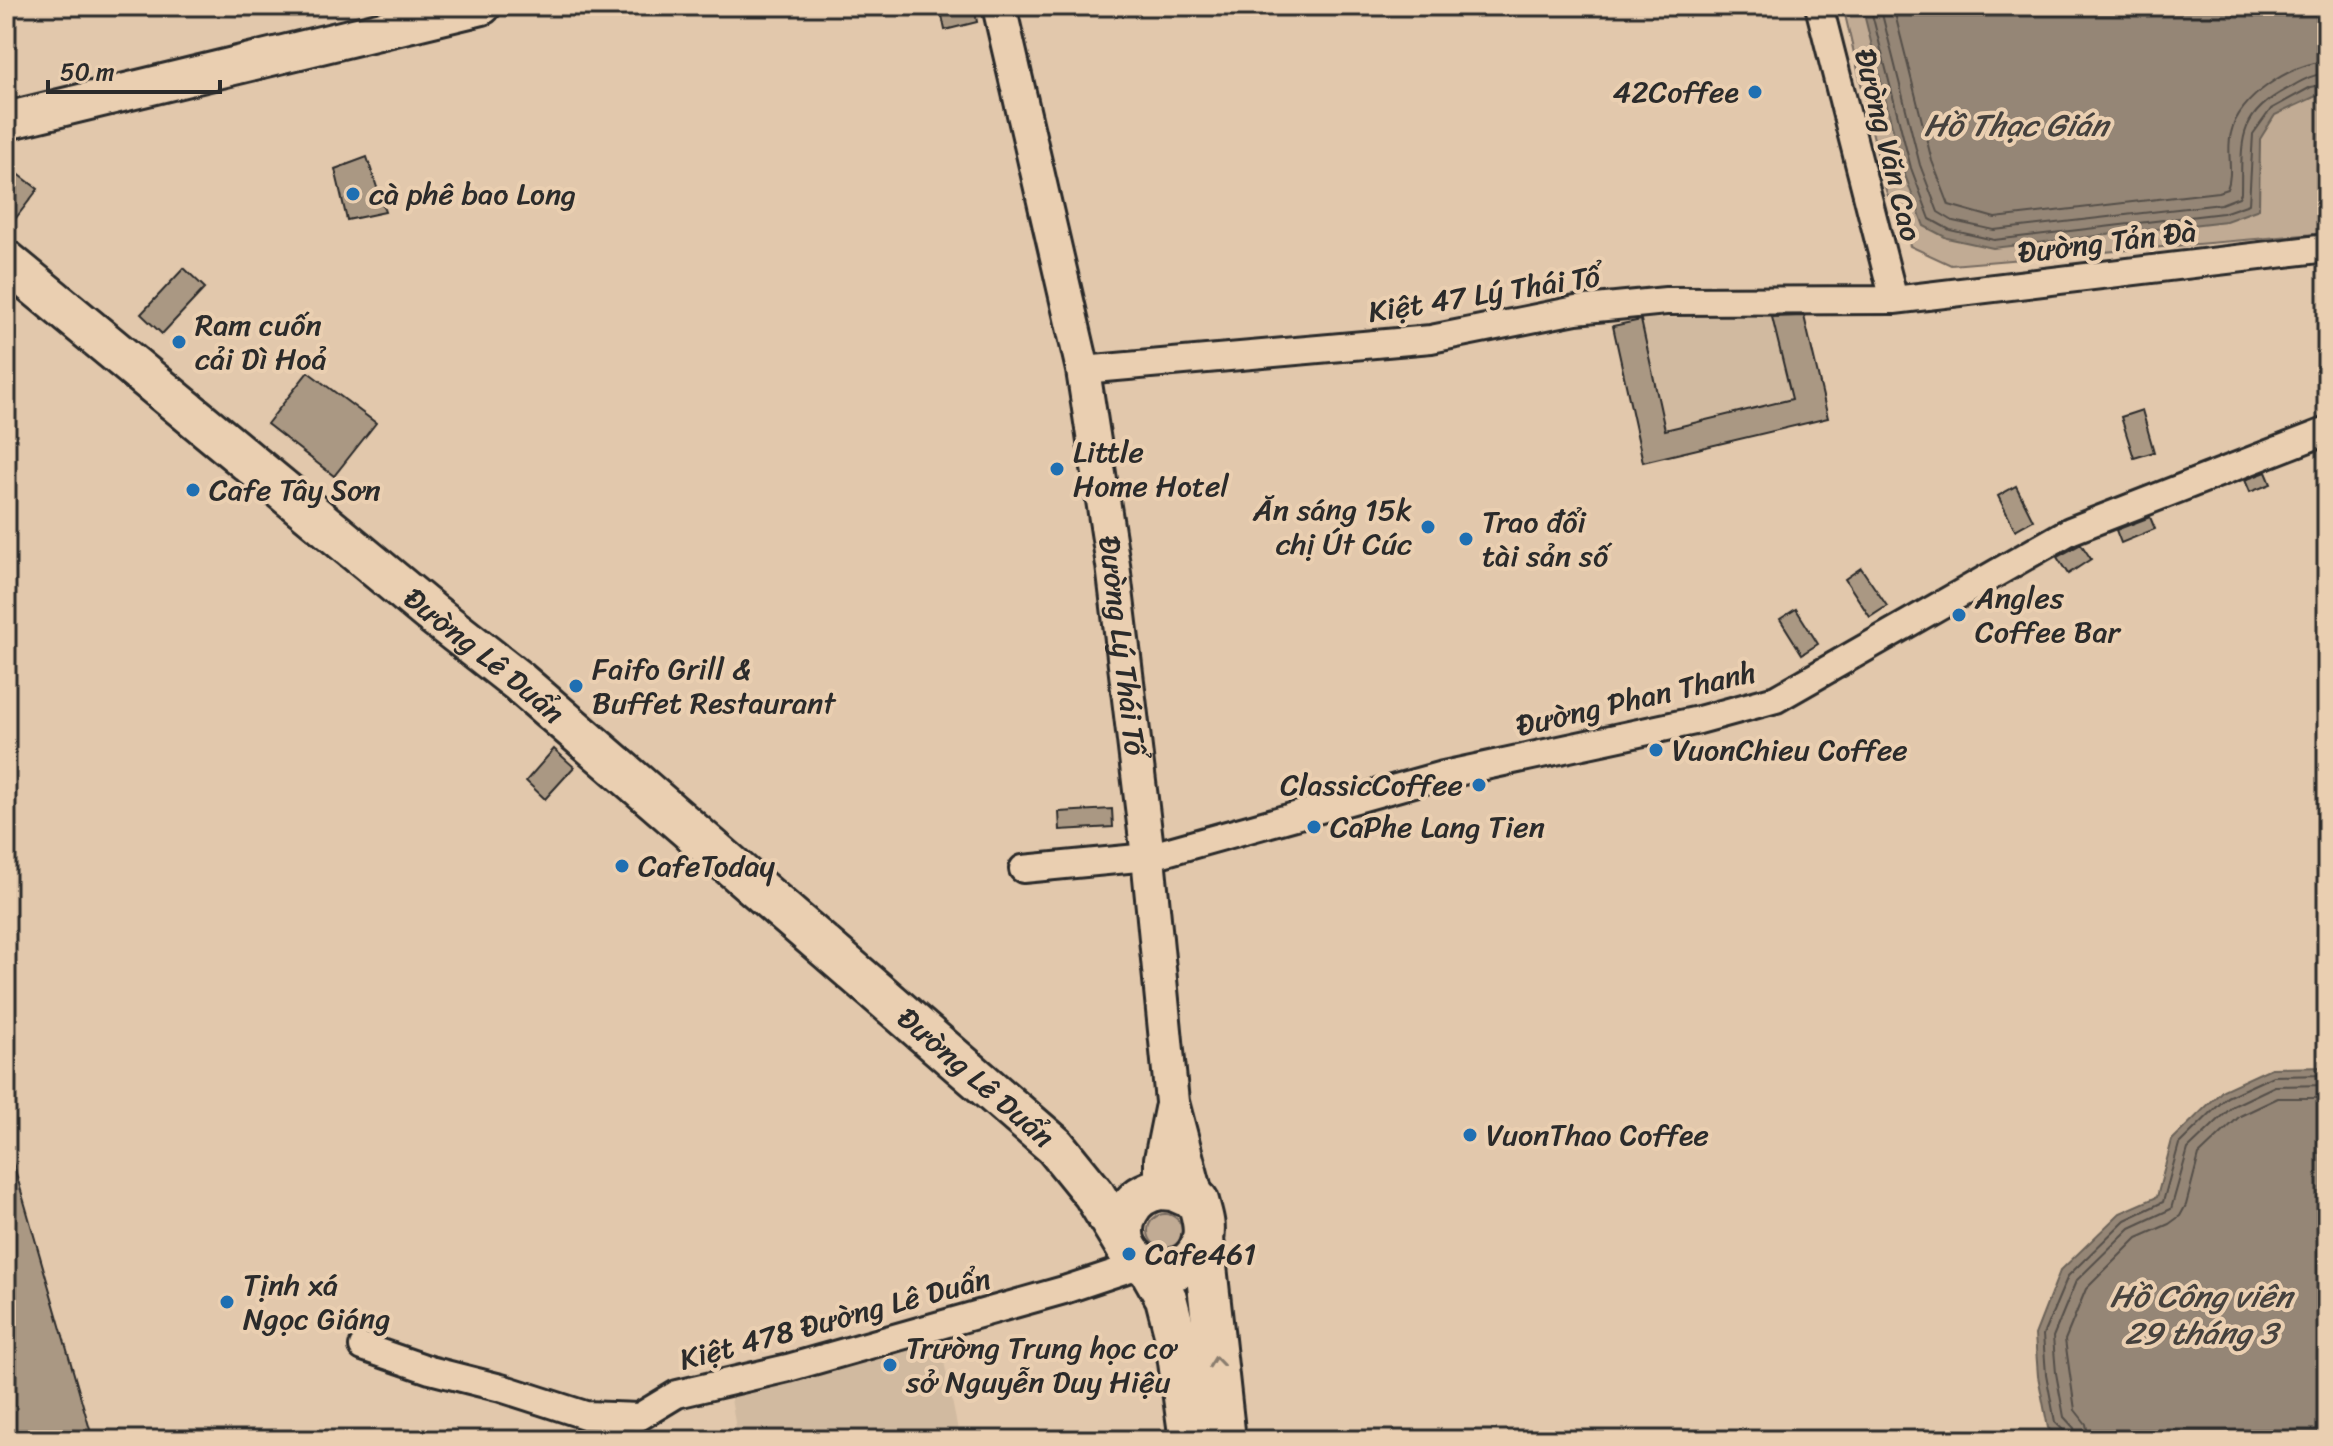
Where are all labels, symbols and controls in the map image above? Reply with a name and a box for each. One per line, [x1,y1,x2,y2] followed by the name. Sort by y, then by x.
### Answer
[1838,43,1938,247] street label: Đường Văn Cao
[48,44,220,94] scale bar
[60,51,115,93] text: 50 m
[1613,65,1739,119] place label: 42Coffee
[1746,83,1764,101] marker: 42Coffee
[1924,97,2112,154] water label: Hồ Thạc Gián
[369,167,576,221] place label: cà phê bao Long
[344,185,362,203] marker: cà phê bao Long
[2015,204,2199,280] street label: Đường Tản Đà
[1364,248,1608,339] street label: Kiệt 47 Lý Thái Tổ
[195,298,327,386] place label: Ram cuốn cải Dì Hoả
[170,333,188,351] marker: Ram cuốn cải Dì Hoả
[1073,425,1229,513] place label: Little Home Hotel
[1048,460,1066,478] marker: Little Home Hotel
[209,463,381,517] place label: Cafe Tây Sơn
[184,481,202,499] marker: Cafe Tây Sơn
[1252,483,1412,571] place label: Ăn sáng 15k chị Út Cúc
[1482,495,1613,583] place label: Trao đổi tài sản số
[1419,518,1437,536] marker: Ăn sáng 15k chị Út Cúc
[1457,530,1475,548] marker: Trao đổi tài sản số
[1082,532,1163,763] street label: Đường Lý Thái Tổ
[1974,571,2122,659] place label: Angles Coffee Bar
[391,573,578,738] street label: Đường Lê Duẩn
[1950,606,1968,624] marker: Angles Coffee Bar
[592,642,837,730] place label: Faifo Grill & Buffet Restaurant
[1511,645,1761,753] street label: Đường Phan Thanh
[567,677,585,695] marker: Faifo Grill & Buffet Restaurant
[1672,723,1908,777] place label: VuonChieu Coffee
[1647,741,1665,759] marker: VuonChieu Coffee
[1280,758,1463,812] place label: ClassicCoffee
[1470,776,1488,794] marker: ClassicCoffee
[1330,800,1545,854] place label: CaPhe Lang Tien
[1305,818,1323,836] marker: CaPhe Lang Tien
[638,839,775,893] place label: CafeToday
[613,857,631,875] marker: CafeToday
[884,993,1068,1162] street label: Đường Lê Duẩn
[1486,1108,1709,1162] place label: VuonThao Coffee
[1461,1126,1479,1144] marker: VuonThao Coffee
[1145,1227,1256,1281] place label: Cafe461
[1120,1245,1138,1263] marker: Cafe461
[673,1251,997,1387] street label: Kiệt 478 Đường Lê Duẩn
[243,1258,390,1346] place label: Tịnh xá Ngọc Giáng
[2110,1268,2296,1362] water label: Hồ Công viên 29 tháng 3
[218,1293,236,1311] marker: Tịnh xá Ngọc Giáng
[905,1321,1179,1409] place label: Trường Trung học cơ sở Nguyễn Duy Hiệu
[881,1356,899,1374] marker: Trường Trung học cơ sở Nguyễn Duy Hiệu
[1208,1356,1225,1369] one-way arrow

